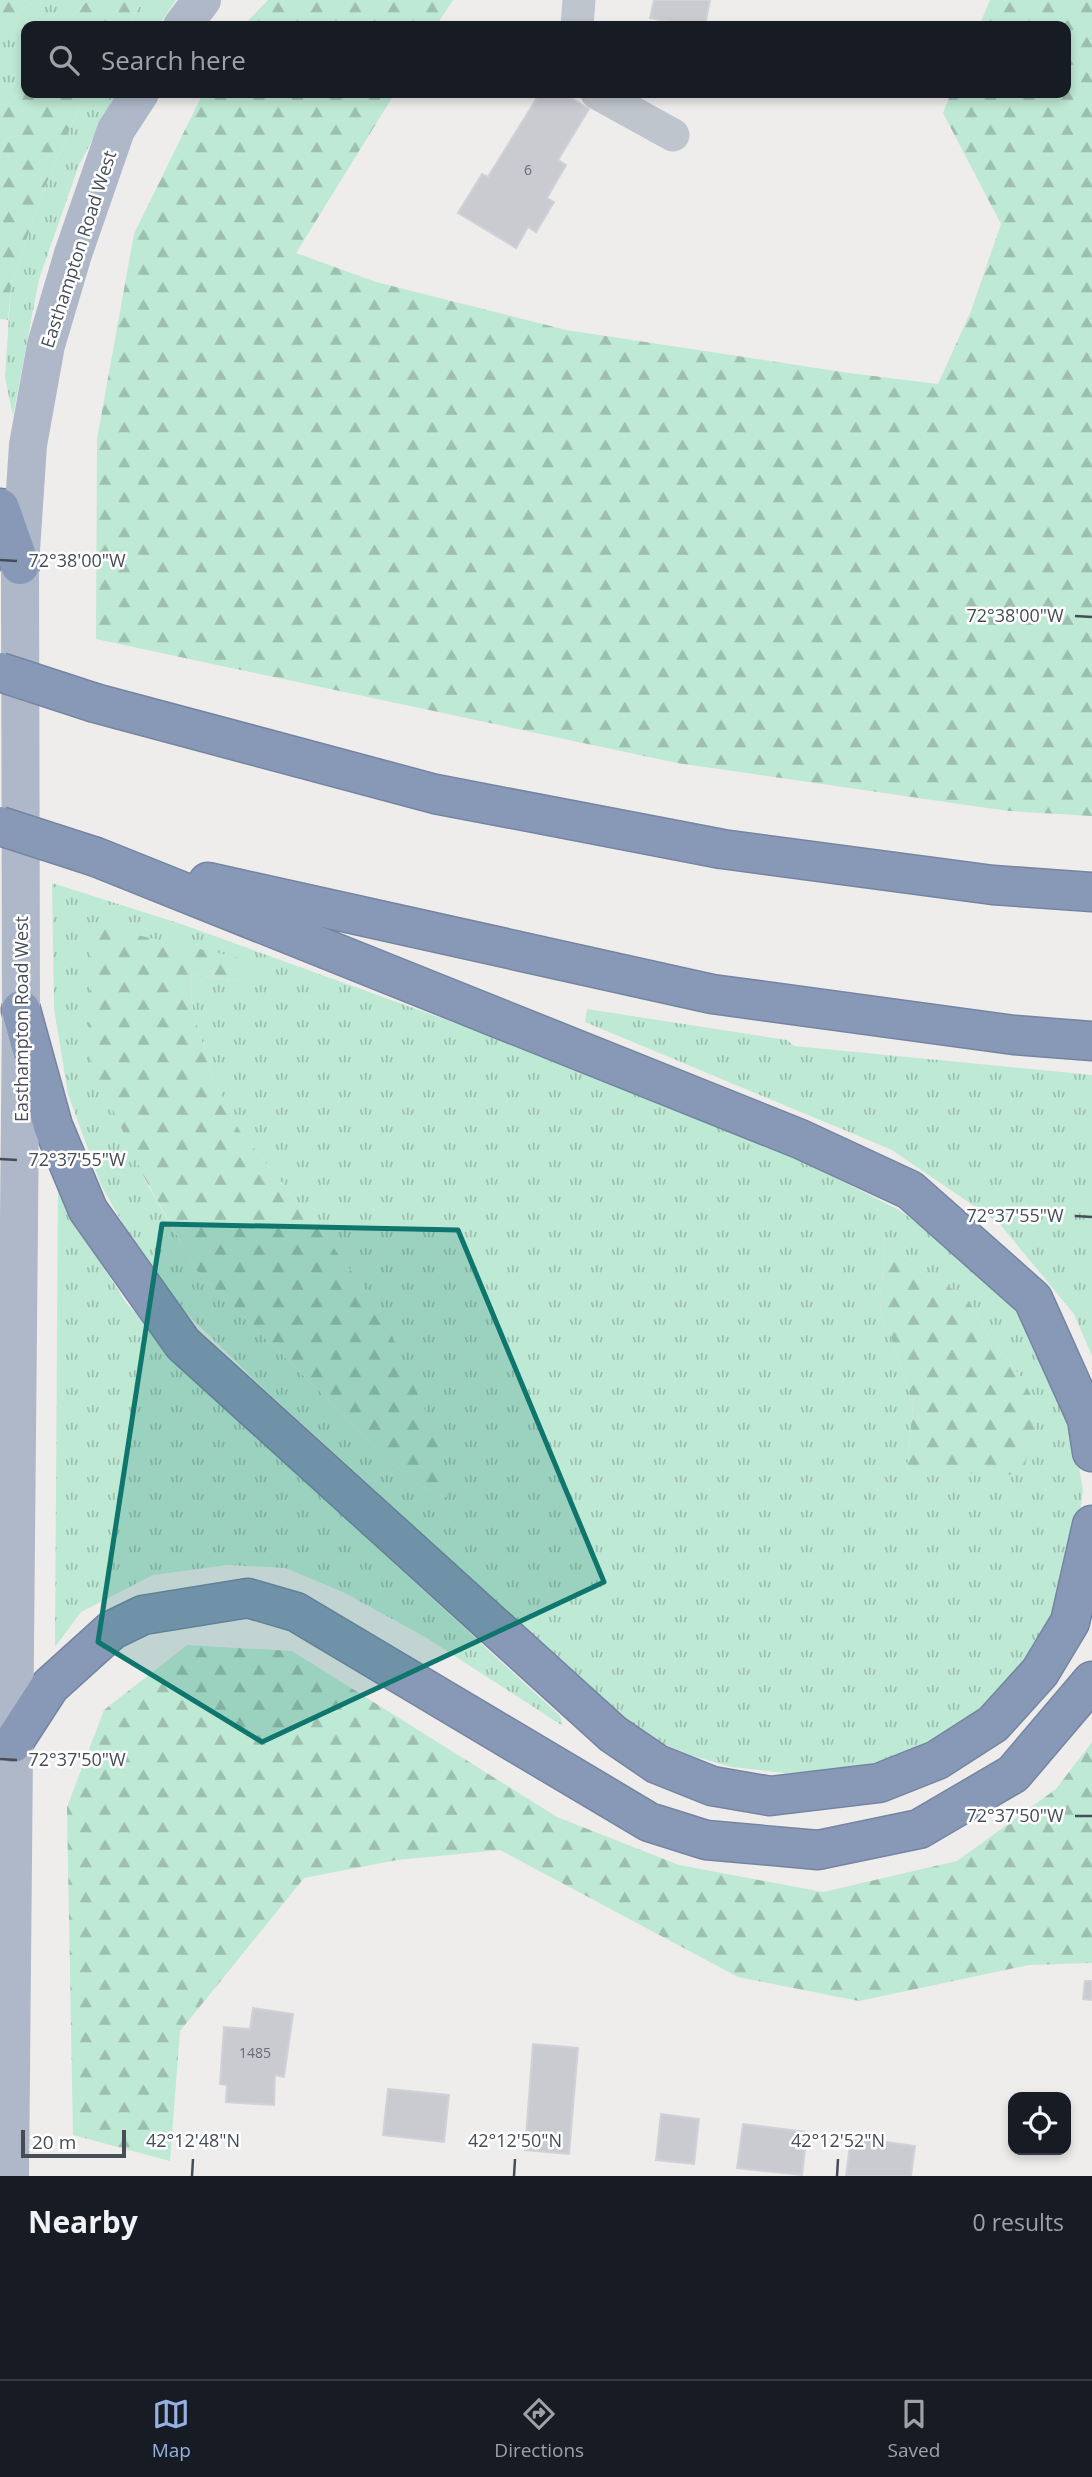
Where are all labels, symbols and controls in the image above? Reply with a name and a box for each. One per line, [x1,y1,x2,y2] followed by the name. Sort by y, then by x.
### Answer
[21,21,1071,98] search box
[45,41,83,79] icon: search
[101,42,246,78] text: Search here
[35,147,121,351] street label: Easthampton Road West
[524,160,532,179] house number: 6
[28,548,126,572] text: 72°38'00"W
[966,603,1064,627] text: 72°38'00"W
[9,916,33,1122] street label: Easthampton Road West
[28,1147,126,1171] text: 72°37'55"W
[966,1203,1064,1227] text: 72°37'55"W
[28,1747,126,1771] text: 72°37'50"W
[966,1803,1064,1827] text: 72°37'50"W
[239,2043,271,2062] house number: 1485
[1008,2092,1071,2155] map controls
[1008,2092,1071,2155] button: locate
[21,2127,126,2159] scale bar
[146,2128,240,2152] text: 42°12'48"N
[468,2128,562,2152] text: 42°12'50"N
[791,2128,885,2152] text: 42°12'52"N
[32,2129,76,2155] text: 20 m
[28,2201,138,2242] text: Nearby
[973,2206,1064,2238] text: 0 results
[152,2395,191,2463] tab: Map
[494,2395,584,2463] tab: Directions
[888,2395,940,2463] tab: Saved

